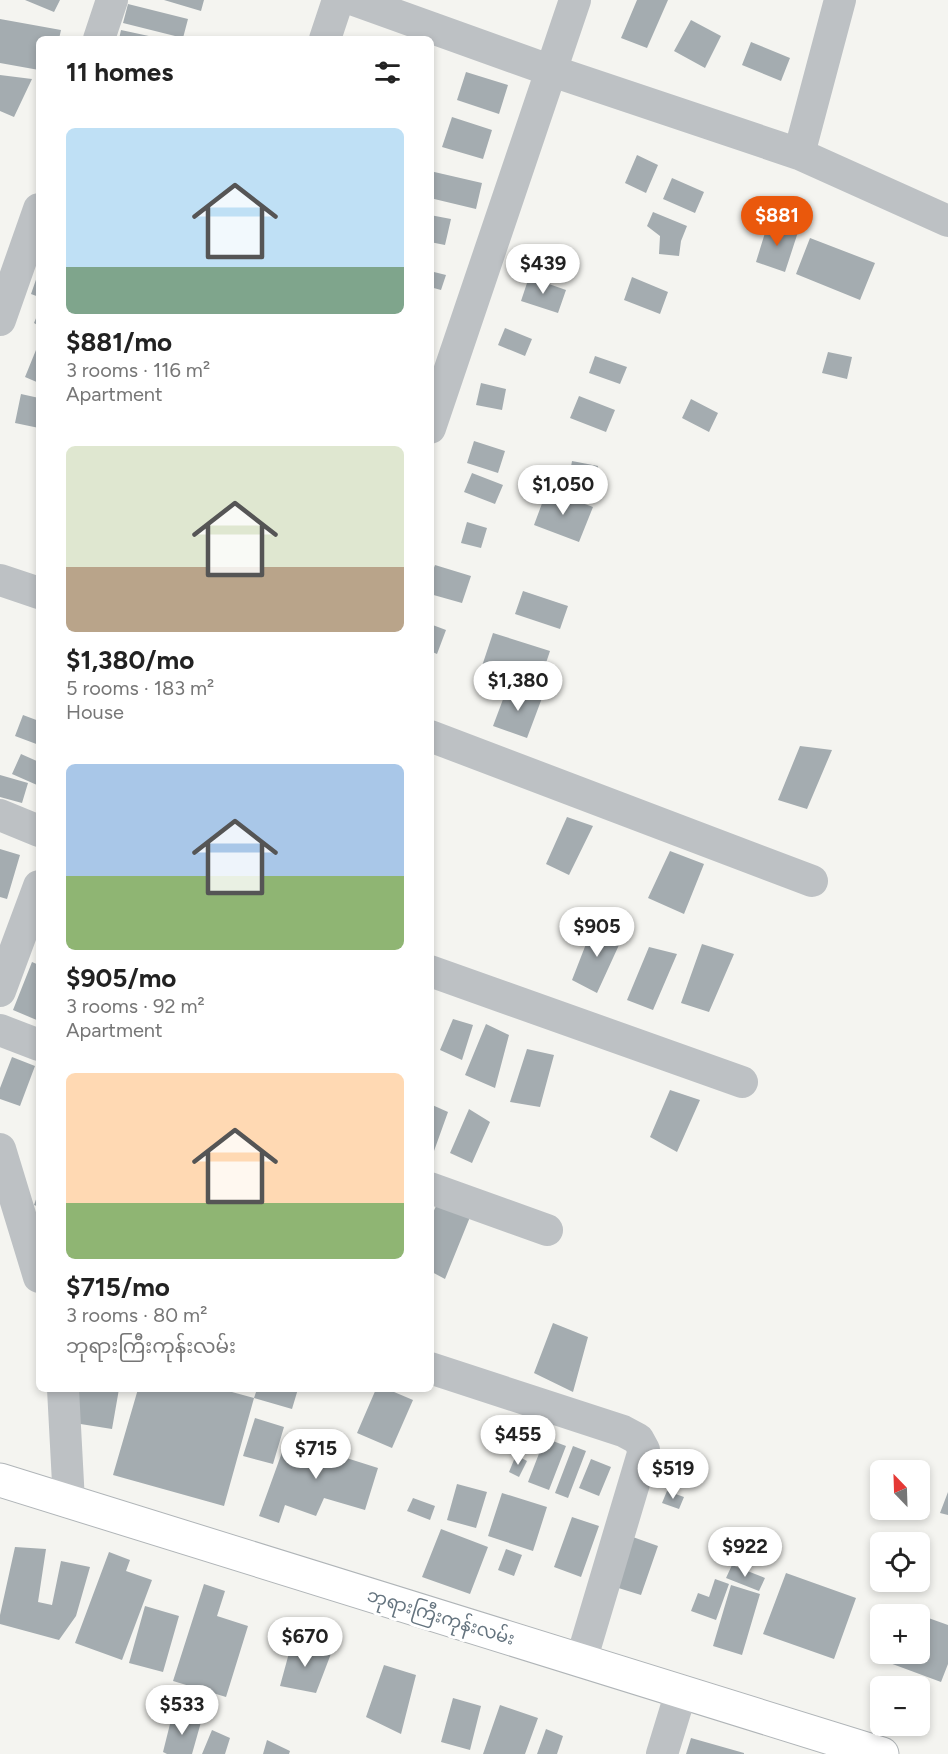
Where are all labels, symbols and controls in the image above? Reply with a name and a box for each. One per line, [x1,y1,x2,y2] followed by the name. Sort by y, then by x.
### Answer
[66,56,173,88] text: 11 homes
[371,56,404,89] icon: filters
[181,167,289,275] icon: home
[741,196,813,247] pin: $881
[755,203,799,227] text: $881
[507,244,579,295] pin: $439
[520,251,566,275] text: $439
[66,326,172,358] text: $881/mo
[66,358,210,382] text: 3 rooms · 116 m²
[66,382,163,406] text: Apartment
[514,465,612,516] pin: $1,050
[532,472,594,496] text: $1,050
[181,485,289,593] icon: home
[66,644,194,676] text: $1,380/mo
[469,661,567,712] pin: $1,380
[488,668,548,692] text: $1,380
[66,676,214,700] text: 5 rooms · 183 m²
[66,700,124,724] text: House
[181,803,289,911] icon: home
[561,907,633,958] pin: $905
[573,914,621,938] text: $905
[66,962,176,994] text: $905/mo
[66,994,205,1018] text: 3 rooms · 92 m²
[66,1018,163,1042] text: Apartment
[181,1112,289,1220] icon: home
[66,1271,170,1303] text: $715/mo
[66,1303,207,1327] text: 3 rooms · 80 m²
[66,1334,236,1358] text: ဘုရားကြီးကုန်းလမ်း
[482,1415,554,1466] pin: $455
[495,1422,541,1446] text: $455
[280,1429,352,1480] pin: $715
[295,1436,337,1460] text: $715
[637,1449,709,1500] pin: $519
[652,1456,694,1480] text: $519
[870,1460,930,1520] north arrow
[870,1460,930,1736] map controls
[709,1527,781,1578] pin: $922
[870,1532,930,1592] button: locate
[722,1534,768,1558] text: $922
[363,1581,518,1654] street label: ဘုရားကြီးကုန်းလမ်း
[870,1604,930,1664] button: +
[269,1617,341,1668] pin: $670
[282,1624,328,1648] text: $670
[870,1676,930,1736] button: −
[146,1685,218,1736] pin: $533
[160,1692,204,1716] text: $533

